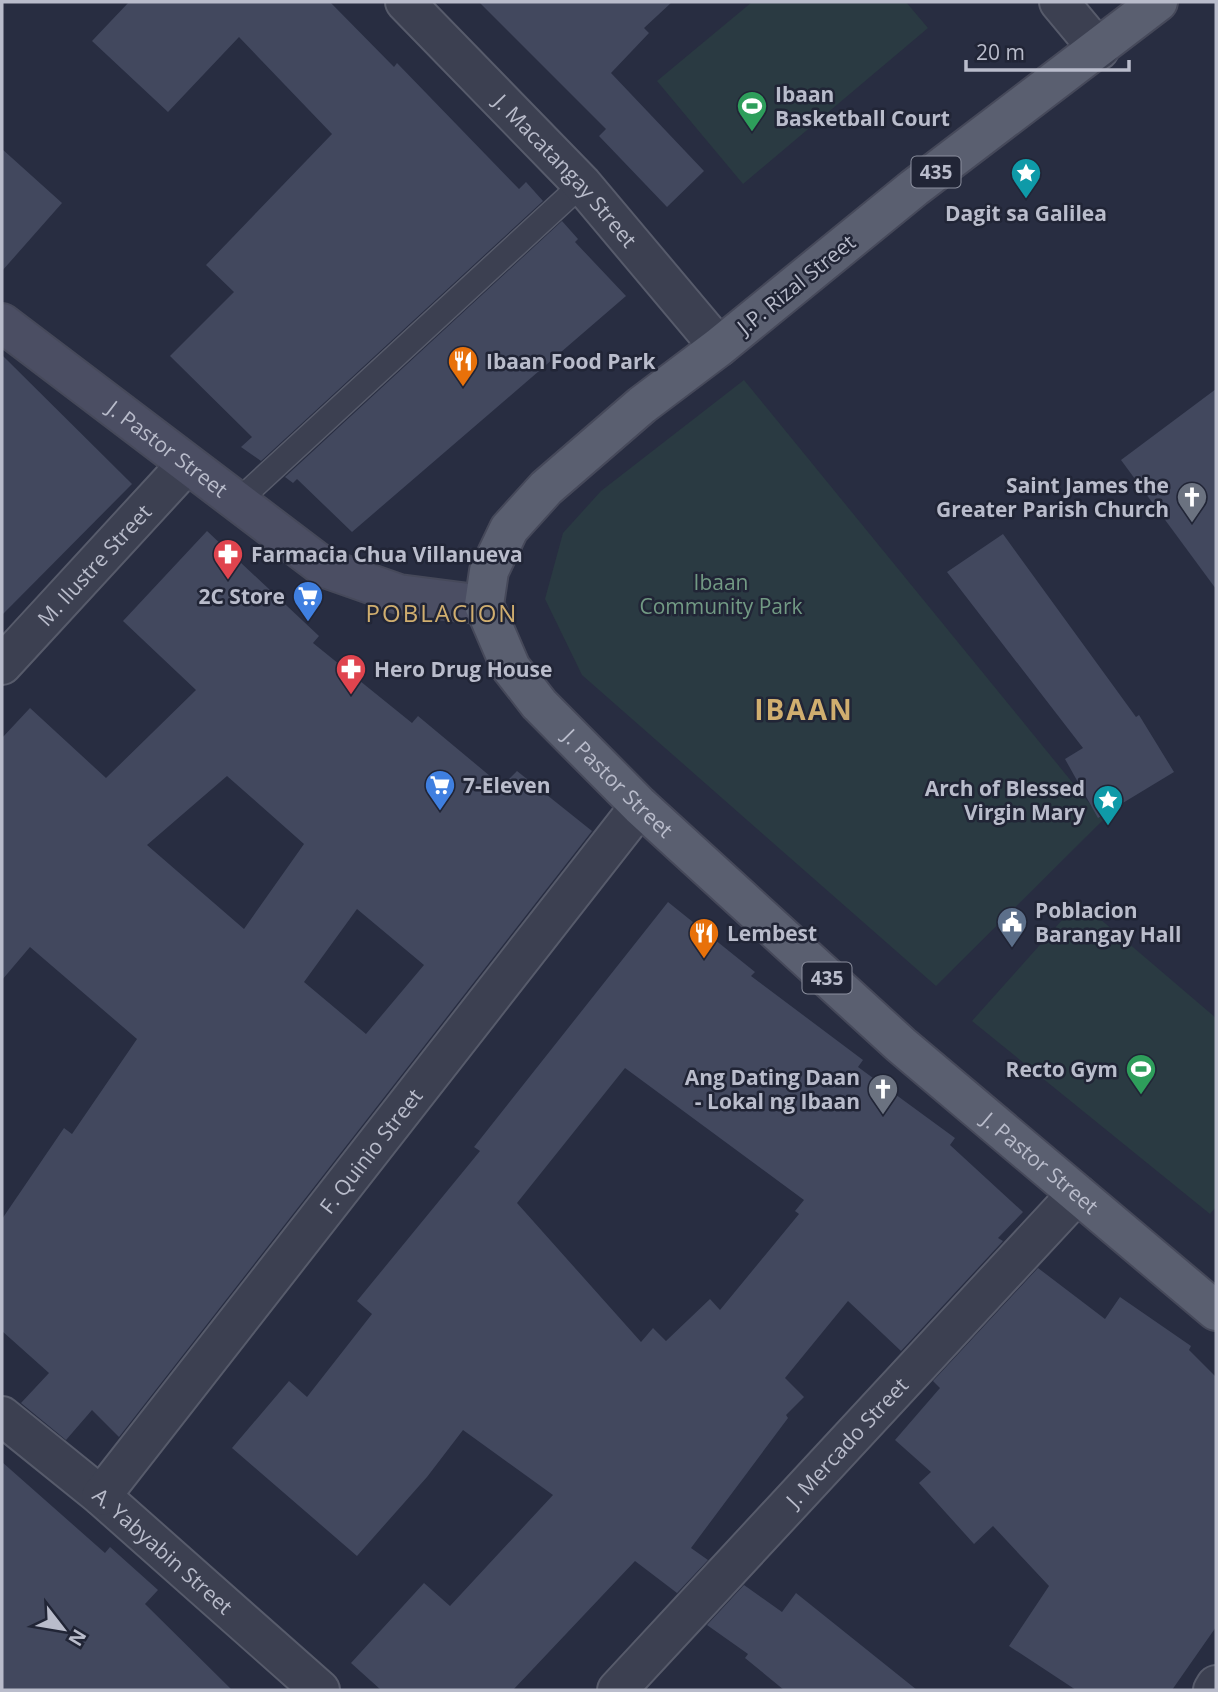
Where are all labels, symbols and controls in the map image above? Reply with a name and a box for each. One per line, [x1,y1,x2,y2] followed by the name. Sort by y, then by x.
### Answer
[966,28,1129,72] scale bar
[976,38,1025,66] text: 20 m
[775,80,950,132] place label: Ibaan Basketball Court
[487,87,643,253] street label: J. Macatangay Street
[735,89,769,133] sports icon: Ibaan Basketball Court
[912,156,960,188] road number: 435
[1009,156,1043,200] place icon: Dagit sa Galilea
[945,199,1107,227] place label: Dagit sa Galilea
[730,228,861,341] street label: J.P. Rizal Street
[446,344,480,388] restaurant icon: Ibaan Food Park
[486,347,657,375] place label: Ibaan Food Park
[100,393,233,503] street label: J. Pastor Street
[936,471,1169,523] place label: Saint James the Greater Parish Church
[1175,480,1209,524] church icon: Saint James the Greater Parish Church
[31,498,157,632] street label: M. Ilustre Street
[211,537,245,581] pharmacy icon: Farmacia Chua Villanueva
[251,540,523,568] place label: Farmacia Chua Villanueva
[639,568,803,620] park label: Ibaan Community Park
[291,579,325,623] supermarket icon: 2C Store
[199,582,285,610] place label: 2C Store
[366,596,518,629] district label: POBLACION
[334,652,368,696] pharmacy icon: Hero Drug House
[374,655,552,683] place label: Hero Drug House
[754,690,854,728] district label: IBAAN
[556,721,679,844] street label: J. Pastor Street
[423,768,457,812] supermarket icon: 7-Eleven
[463,771,551,799] place label: 7-Eleven
[925,774,1085,826] place label: Arch of Blessed Virgin Mary
[1091,783,1125,827] place icon: Arch of Blessed Virgin Mary
[1035,896,1181,948] place label: Poblacion Barangay Hall
[995,905,1029,949] public building icon: Poblacion Barangay Hall
[687,916,721,960] restaurant icon: Lembest
[727,919,817,947] place label: Lembest
[802,962,852,994] road number: 435
[1124,1052,1158,1096] sports icon: Recto Gym
[1006,1055,1118,1083] place label: Recto Gym
[685,1063,860,1115] place label: Ang Dating Daan - Lokal ng Ibaan
[866,1072,900,1116] church icon: Ang Dating Daan - Lokal ng Ibaan
[313,1083,428,1219] street label: F. Quinio Street
[975,1104,1104,1220] street label: J. Pastor Street
[778,1371,914,1515] street label: J. Mercado Street
[87,1481,239,1620] street label: A. Yabyabin Street
[28,1594,98,1664] north arrow
[62,1624,93,1651] text: N

